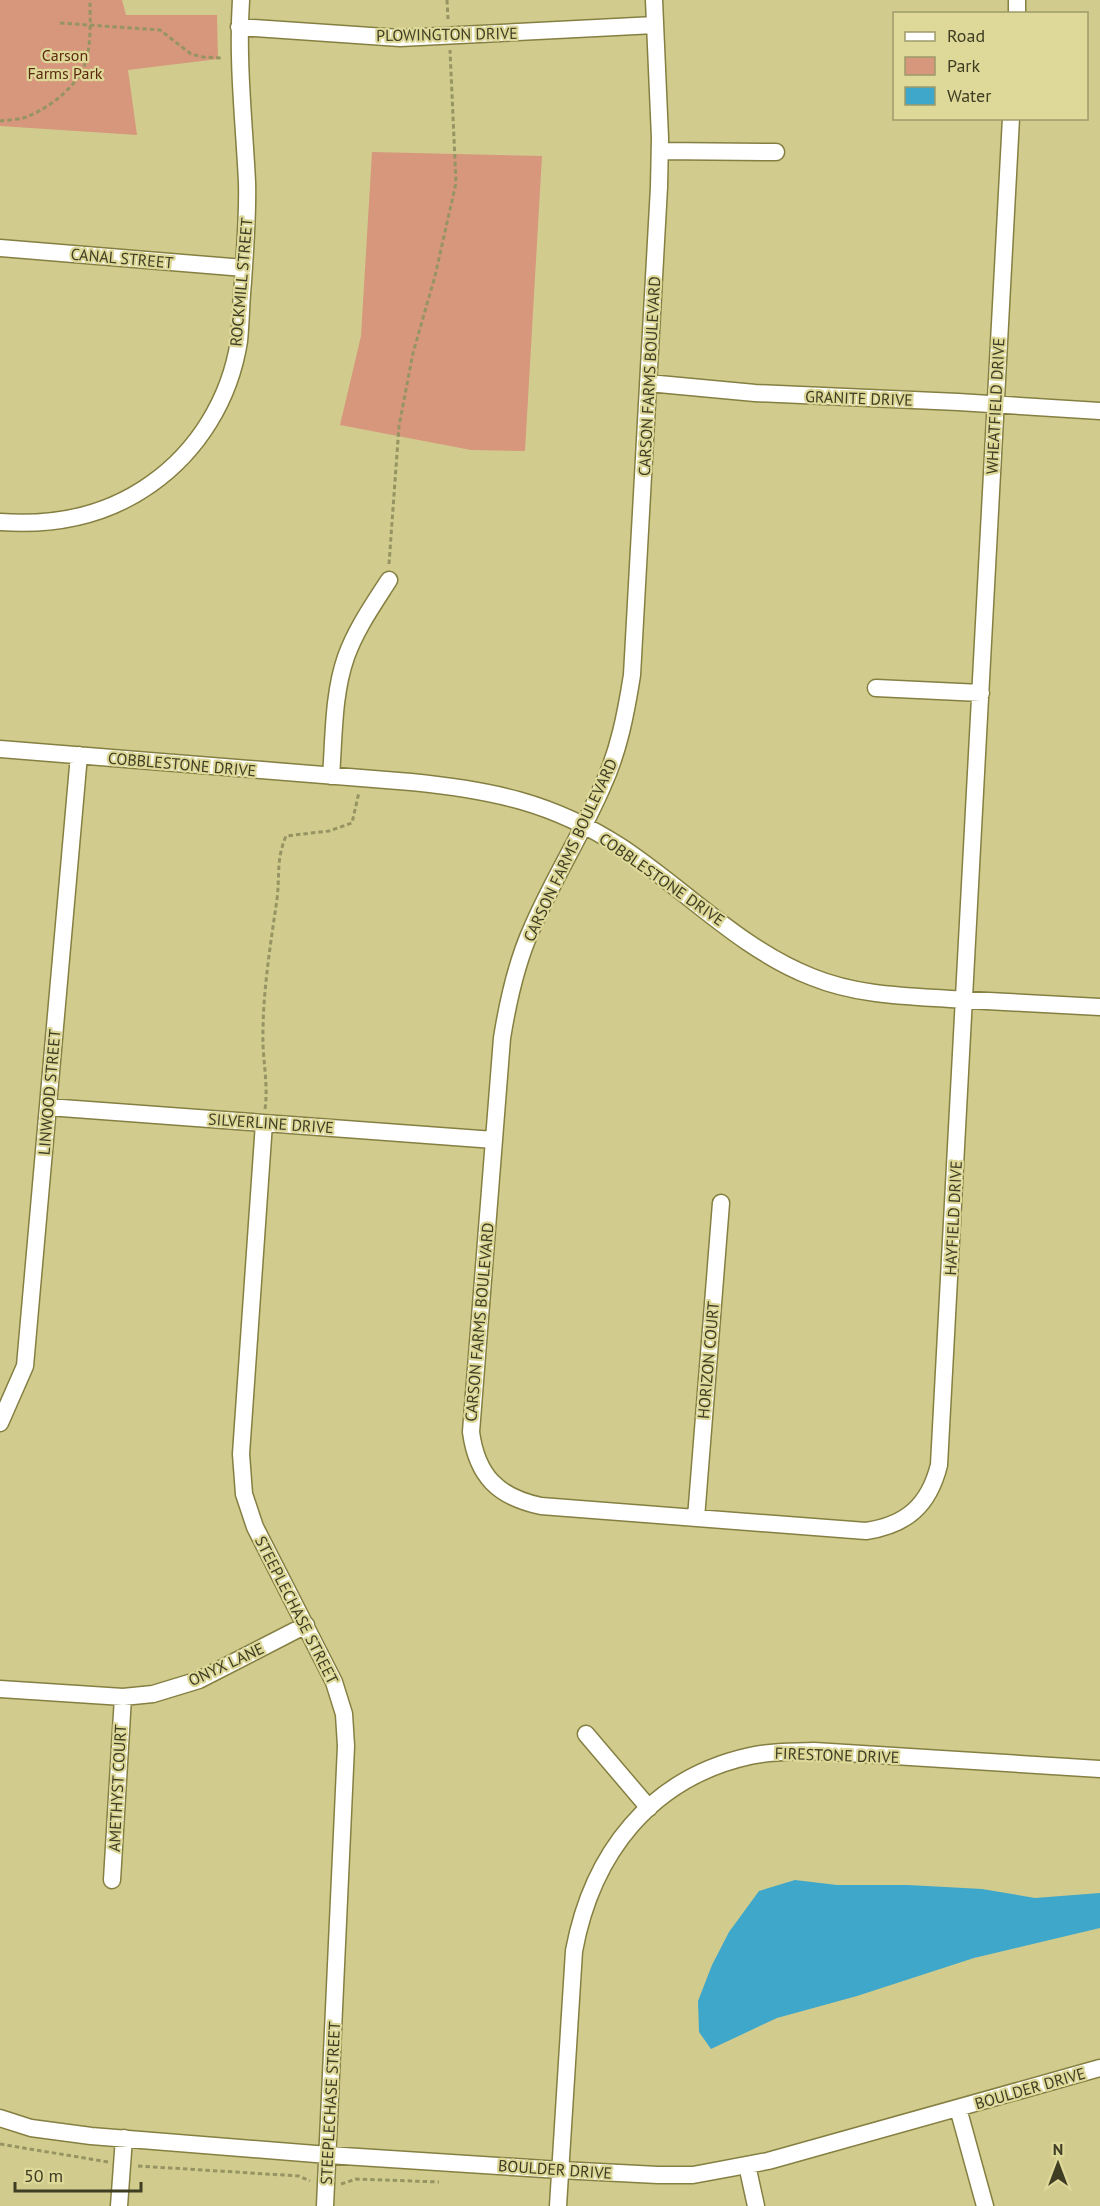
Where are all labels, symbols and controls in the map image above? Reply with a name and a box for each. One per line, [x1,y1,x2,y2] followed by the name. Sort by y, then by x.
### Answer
[893,12,1088,120] legend
[376,23,518,45] street label: PLOWINGTON DRIVE
[947,24,985,47] text: Road
[27,45,103,83] park label: Carson Farms Park
[947,54,980,77] text: Park
[947,84,991,107] text: Water
[225,217,257,347] street label: ROCKMILL STREET
[70,244,174,272] street label: CANAL STREET
[634,276,664,476] street label: CARSON FARMS BOULEVARD
[981,337,1009,475] street label: WHEATFIELD DRIVE
[805,386,913,410] street label: GRANITE DRIVE
[107,748,257,780] street label: COBBLESTONE DRIVE
[519,755,621,945] street label: CARSON FARMS BOULEVARD
[595,828,729,930] street label: COBBLESTONE DRIVE
[34,1028,64,1156] street label: LINWOOD STREET
[208,1109,334,1137] street label: SILVERLINE DRIVE
[940,1160,966,1276] street label: HAYFIELD DRIVE
[460,1222,498,1422] street label: CARSON FARMS BOULEVARD
[693,1300,723,1420] street label: HORIZON COURT
[251,1532,343,1688] street label: STEEPLECHASE STREET
[185,1638,267,1690] street label: ONYX LANE
[104,1724,130,1852] street label: AMETHYST COURT
[774,1743,900,1767] street label: FIRESTONE DRIVE
[316,2021,344,2185] street label: STEEPLECHASE STREET
[972,2063,1088,2113] street label: BOULDER DRIVE
[1028,2134,1088,2194] north arrow
[1053,2139,1063,2159] text: N
[15,2155,141,2193] scale bar
[497,2155,613,2183] street label: BOULDER DRIVE
[24,2164,63,2187] text: 50 m

